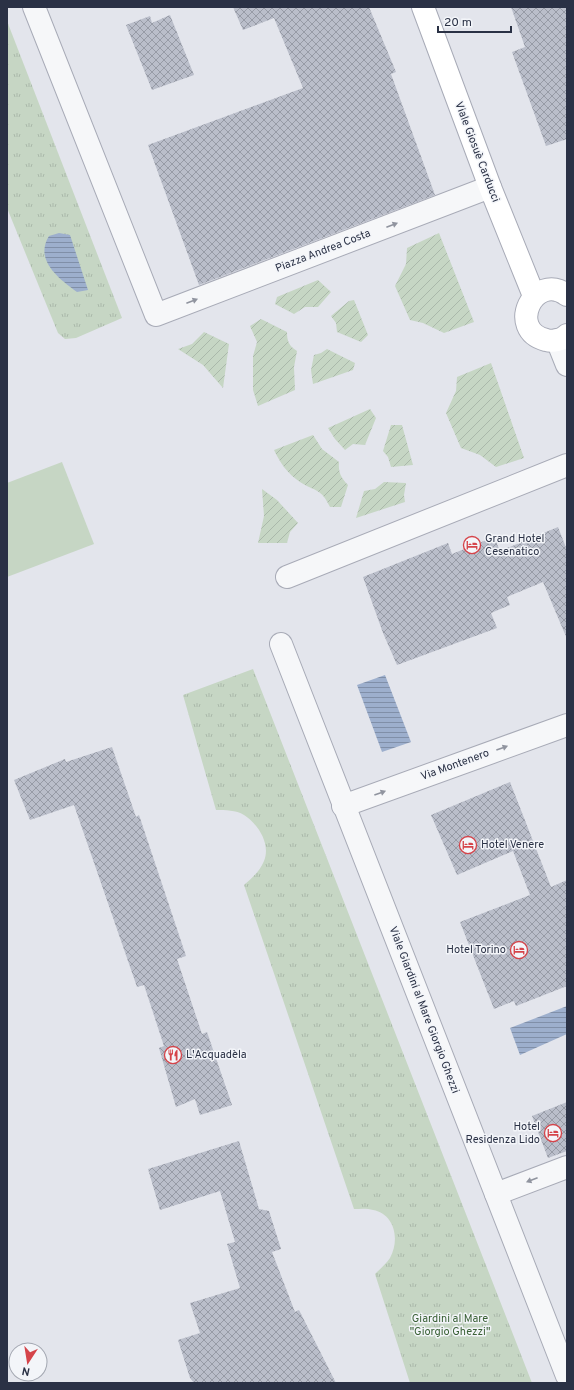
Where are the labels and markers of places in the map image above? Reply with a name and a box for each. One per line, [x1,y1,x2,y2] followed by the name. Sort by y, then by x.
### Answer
[485,532,544,559] place label: Grand Hotel Cesenatico
[462,535,482,555] hotel icon: Grand Hotel Cesenatico
[458,835,478,855] hotel icon: Hotel Venere
[481,838,544,852] place label: Hotel Venere
[509,940,529,960] hotel icon: Hotel Torino
[446,943,506,957] place label: Hotel Torino
[163,1045,183,1065] restaurant icon: L'Acquadèla
[186,1048,247,1062] place label: L'Acquadèla
[466,1120,540,1147] place label: Hotel Residenza Lido
[543,1123,563,1143] hotel icon: Hotel Residenza Lido

